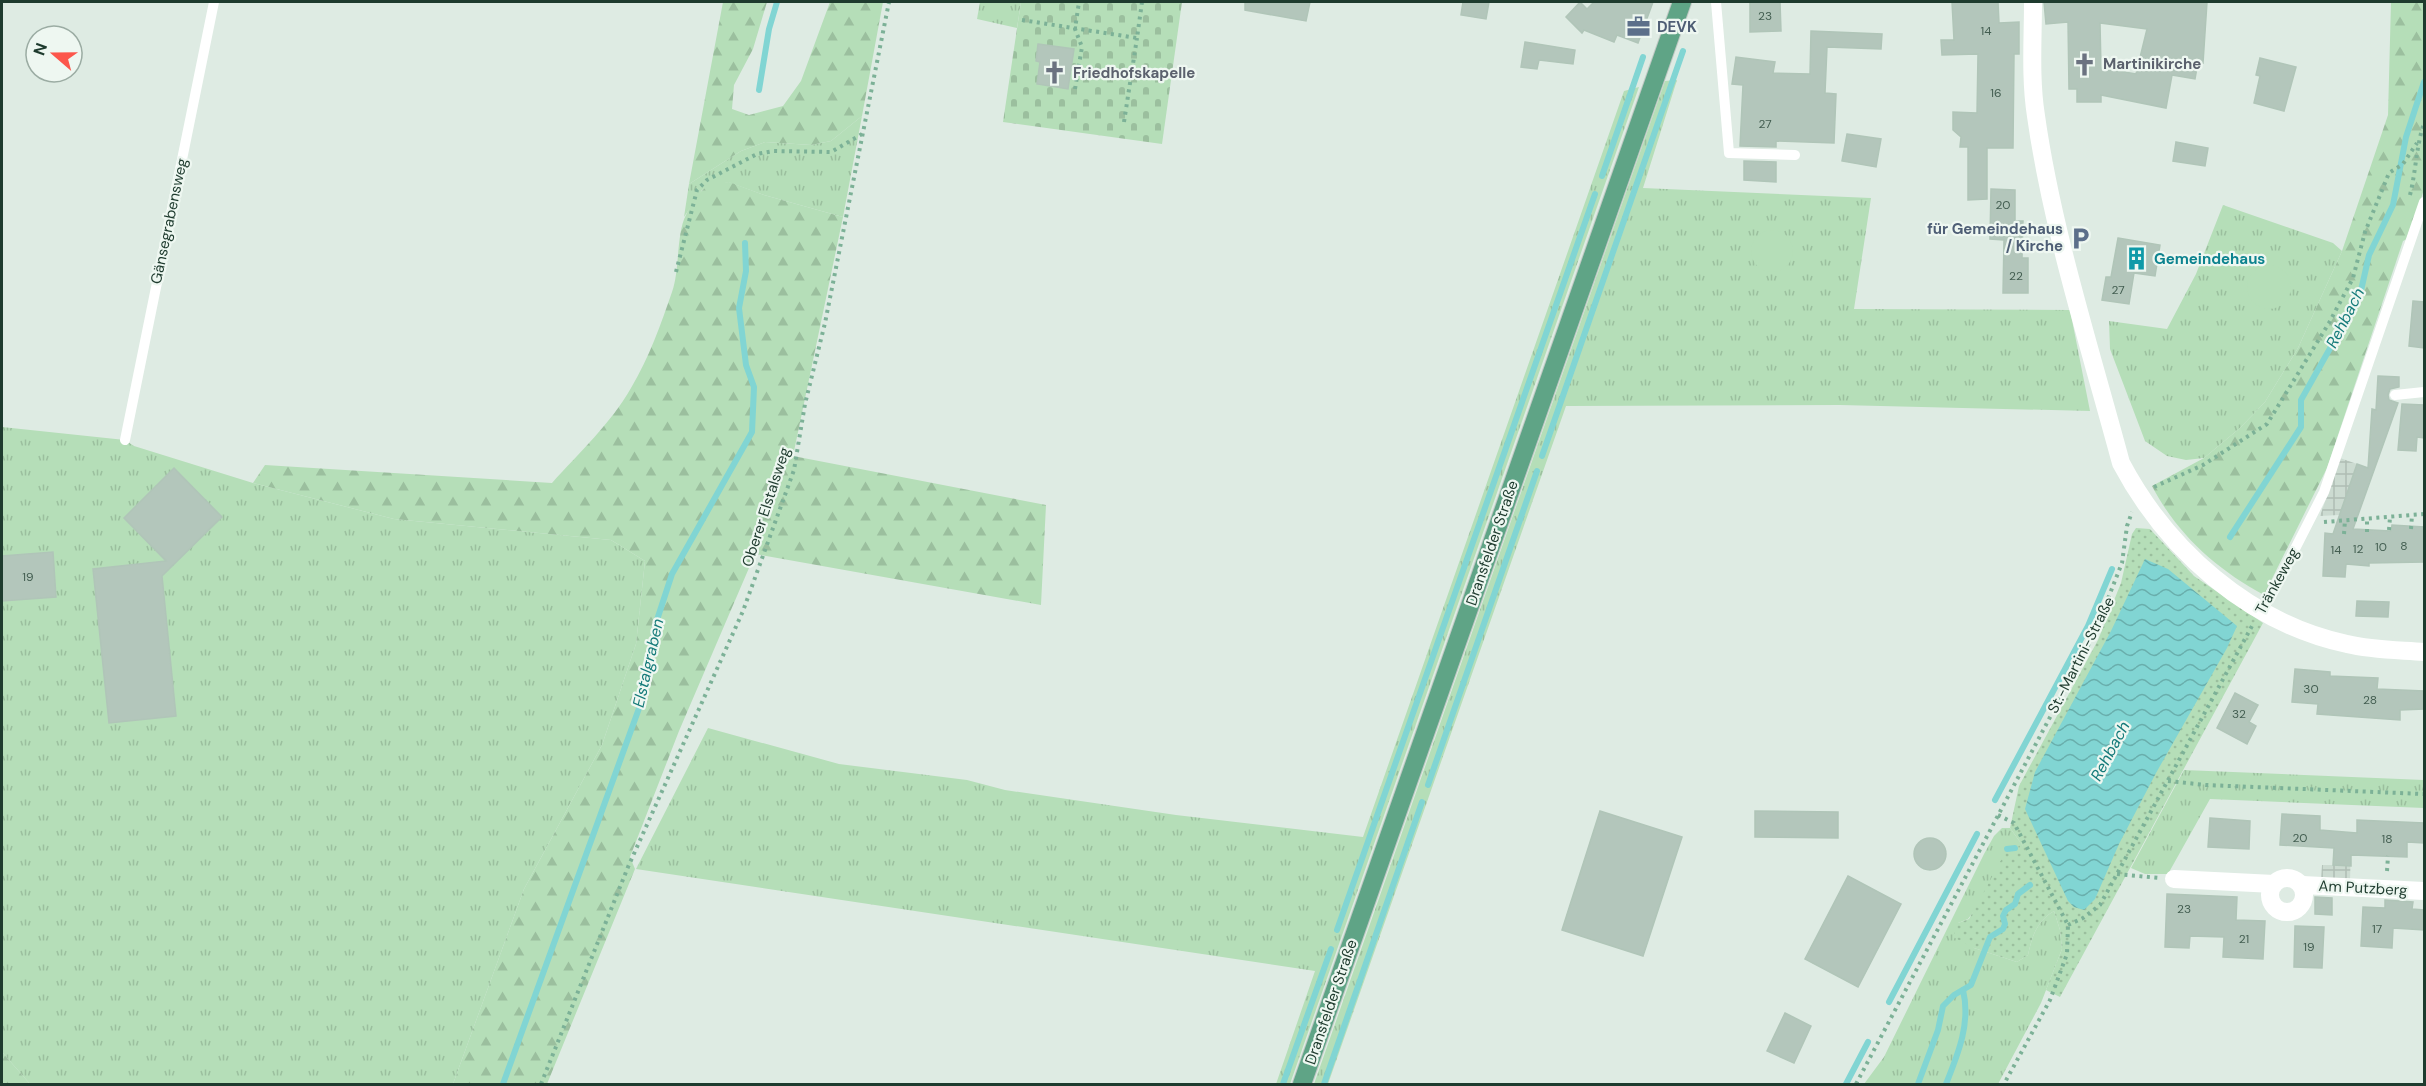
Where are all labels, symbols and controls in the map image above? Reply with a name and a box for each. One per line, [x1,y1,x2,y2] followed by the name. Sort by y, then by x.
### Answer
[1758,8,1772,24] house number: 23
[1626,14,1652,40] office icon: DEVK
[1657,17,1697,37] place label: DEVK
[1980,23,1992,39] house number: 14
[24,24,84,84] north arrow
[29,40,52,58] text: N
[2072,51,2098,77] church icon: Martinikirche
[2103,54,2201,74] place label: Martinikirche
[1042,60,1068,86] church icon: Friedhofskapelle
[1073,63,1195,83] place label: Friedhofskapelle
[1990,85,2002,101] house number: 16
[1758,116,1772,132] house number: 27
[146,156,192,286] street label: Gänsegrabensweg
[1995,197,2011,213] house number: 20
[1927,219,2063,256] place label: für Gemeindehaus / Kirche
[2068,225,2094,251] parking icon: für Gemeindehaus / Kirche
[2123,246,2149,272] building icon: Gemeindehaus
[2154,249,2265,269] place label: Gemeindehaus
[2009,268,2023,284] house number: 22
[2111,282,2125,298] house number: 27
[2321,284,2369,352] water label: Rehbach
[737,445,795,569] street label: Oberer Elstalsweg
[1461,478,1523,608] street label: Dransfelder Straße
[2400,538,2408,554] house number: 8
[2375,539,2387,555] house number: 10
[2353,541,2363,557] house number: 12
[2330,542,2342,558] house number: 14
[2251,544,2303,618] street label: Tränkeweg
[22,569,34,585] house number: 19
[2043,593,2119,717] street label: St.-Martini-Straße
[628,617,668,709] water label: Elstalgraben
[2303,681,2319,697] house number: 30
[2363,692,2377,708] house number: 28
[2232,706,2246,722] house number: 32
[2086,717,2134,785] water label: Rehbach
[2292,830,2308,846] house number: 20
[2381,831,2393,847] house number: 18
[2318,876,2408,900] street label: Am Putzberg
[2177,901,2191,917] house number: 23
[2372,921,2382,937] house number: 17
[2239,931,2249,947] house number: 21
[1300,937,1362,1067] street label: Dransfelder Straße
[2303,939,2315,955] house number: 19

